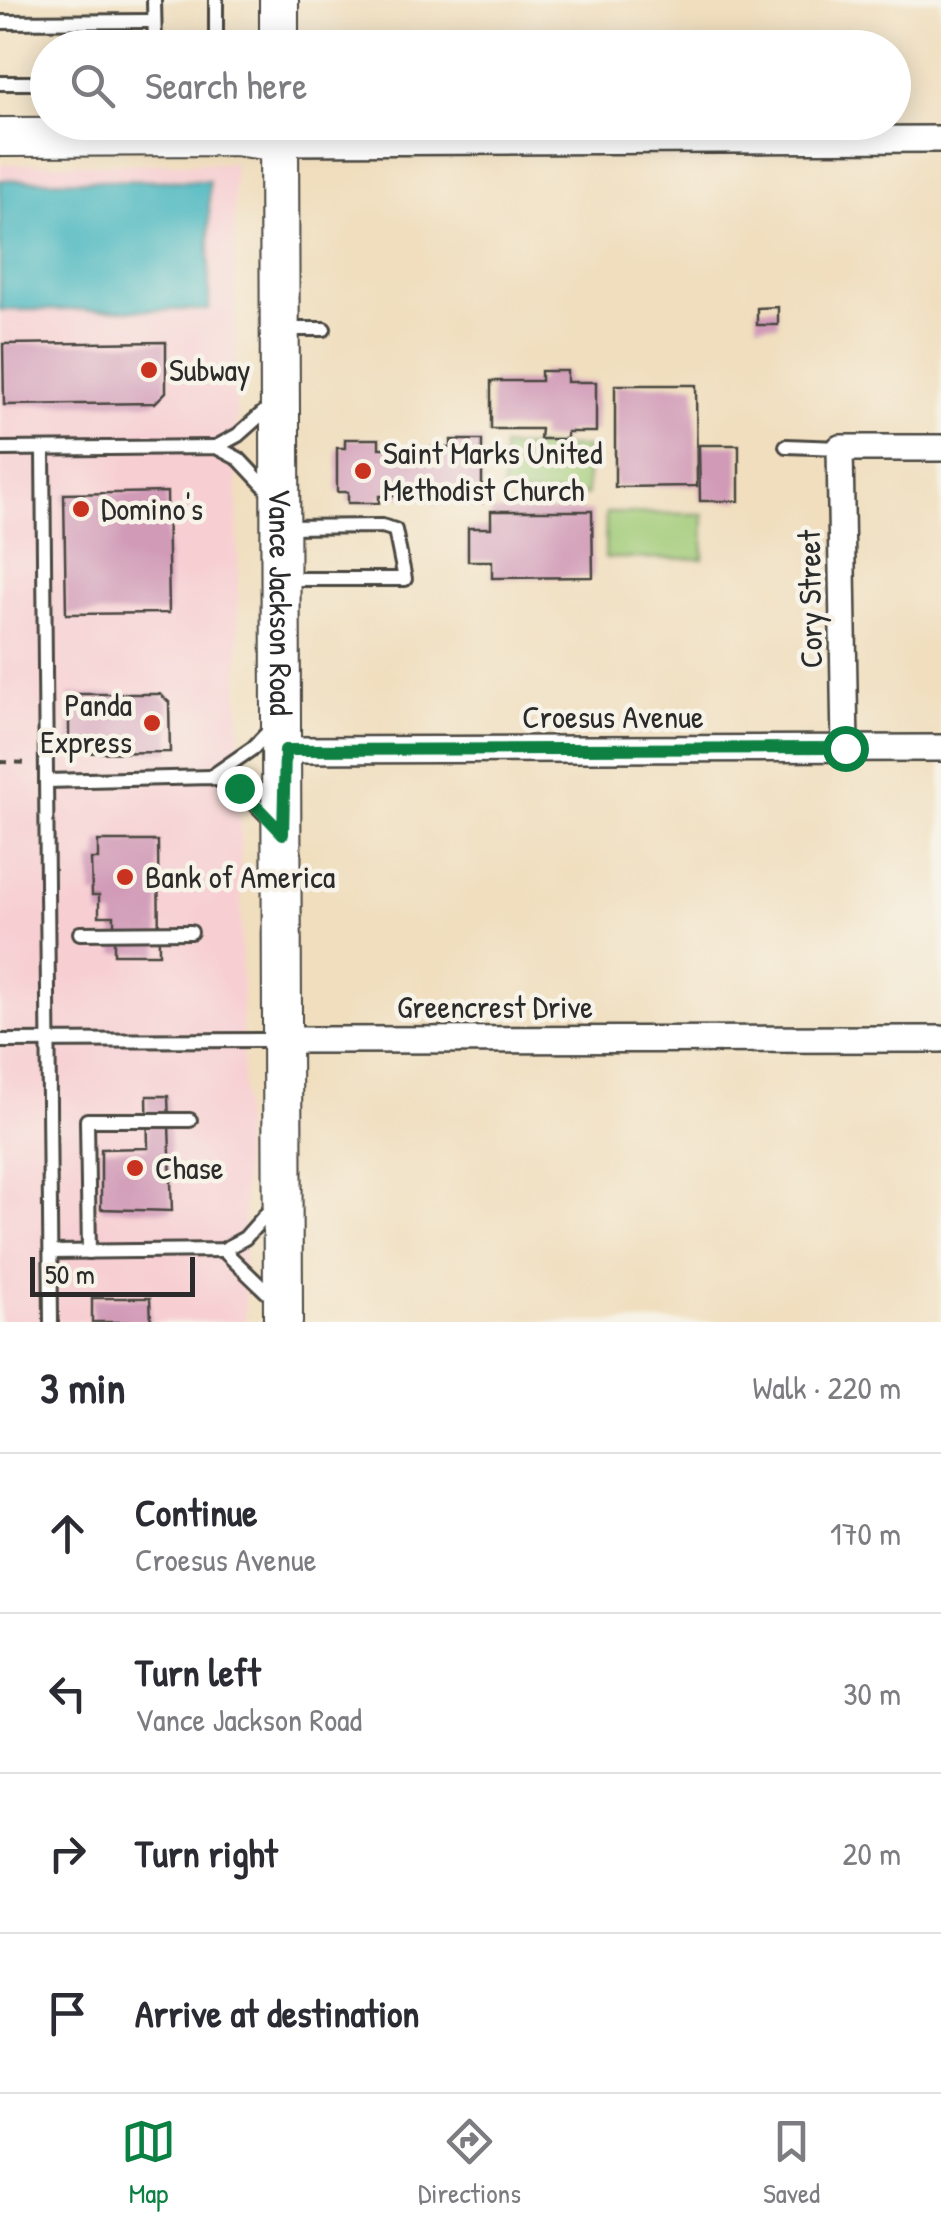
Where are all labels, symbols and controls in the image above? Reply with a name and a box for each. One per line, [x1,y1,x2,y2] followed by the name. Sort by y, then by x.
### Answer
[30,30,911,140] search box
[65,58,120,113] icon: search
[145,59,307,111] text: Search here
[169,348,251,391] place label: Subway
[138,359,160,381] marker: Subway
[383,431,603,511] place label: Saint Marks United Methodist Church
[352,460,374,482] marker: Saint Marks United Methodist Church
[101,487,203,530] place label: Domino's
[259,488,303,716] street label: Vance Jackson Road
[70,498,92,520] marker: Domino's
[787,529,832,668] street label: Cory Street
[40,683,132,763] place label: Panda Express
[522,695,704,738] street label: Croesus Avenue
[141,712,163,734] marker: Panda Express
[823,726,869,772] route start
[217,766,263,812] route end
[145,855,335,898] place label: Bank of America
[114,866,136,888] marker: Bank of America
[397,985,593,1028] street label: Greencrest Drive
[155,1146,224,1189] place label: Chase
[124,1157,146,1179] marker: Chase
[30,1252,195,1296] scale bar
[45,1255,95,1293] text: 50 m
[40,1359,125,1416] text: 3 min
[752,1366,901,1409] text: Walk · 220 m
[135,1486,257,1538] text: Continue
[40,1506,95,1561] icon: ahead
[830,1512,901,1555] text: 170 m
[135,1538,316,1581] text: Croesus Avenue
[135,1646,260,1698] text: Turn left
[40,1666,95,1721] icon: left
[843,1672,901,1715] text: 30 m
[135,1698,362,1741] text: Vance Jackson Road
[40,1826,95,1881] icon: right
[135,1827,278,1879] text: Turn right
[843,1832,901,1875] text: 20 m
[40,1986,95,2041] icon: arrive
[135,1987,419,2039] text: Arrive at destination
[121,2114,176,2212] tab: Map
[418,2114,521,2212] tab: Directions
[763,2114,820,2212] tab: Saved

